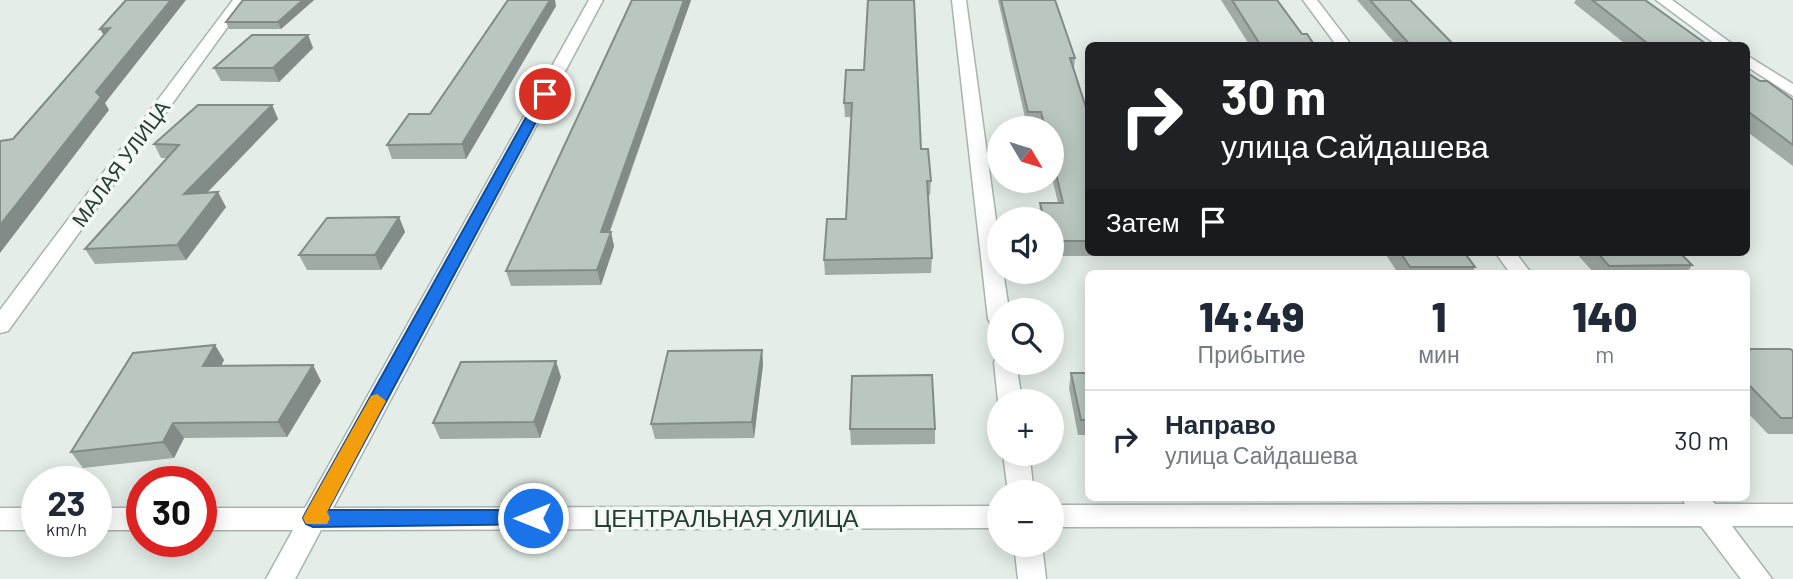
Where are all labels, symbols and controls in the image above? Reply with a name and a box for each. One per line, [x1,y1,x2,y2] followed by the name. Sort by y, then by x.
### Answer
[515,64,575,124] pin
[1221,66,1326,125] text: 30 m
[1106,70,1197,161] icon: right
[526,75,564,113] icon: arrive
[66,95,174,231] street label: МАЛАЯ УЛИЦА
[987,116,1064,192] north arrow
[987,116,1064,557] map controls
[1221,126,1489,164] text: улица Сайдашева
[1194,203,1232,241] icon: arrive
[1106,206,1180,237] text: Затем
[987,207,1064,284] button: sound
[1199,290,1304,340] text: 14:49
[1432,290,1446,340] text: 1
[1572,290,1637,340] text: 140
[987,298,1064,375] button: search
[1198,340,1306,368] text: Прибытие
[1418,340,1460,368] text: мин
[1595,340,1614,368] text: m
[987,389,1064,466] button: +
[1165,408,1276,439] text: Направо
[1106,420,1144,458] icon: right
[1674,424,1729,455] text: 30 m
[1165,441,1358,469] text: улица Сайдашева
[126,466,217,557] speed limit sign: 30
[987,480,1064,557] button: −
[47,481,86,523] text: 23
[496,481,570,555] position arrow
[594,503,858,532] street label: ЦЕНТРАЛЬНАЯ УЛИЦА
[46,518,87,540] text: km/h

